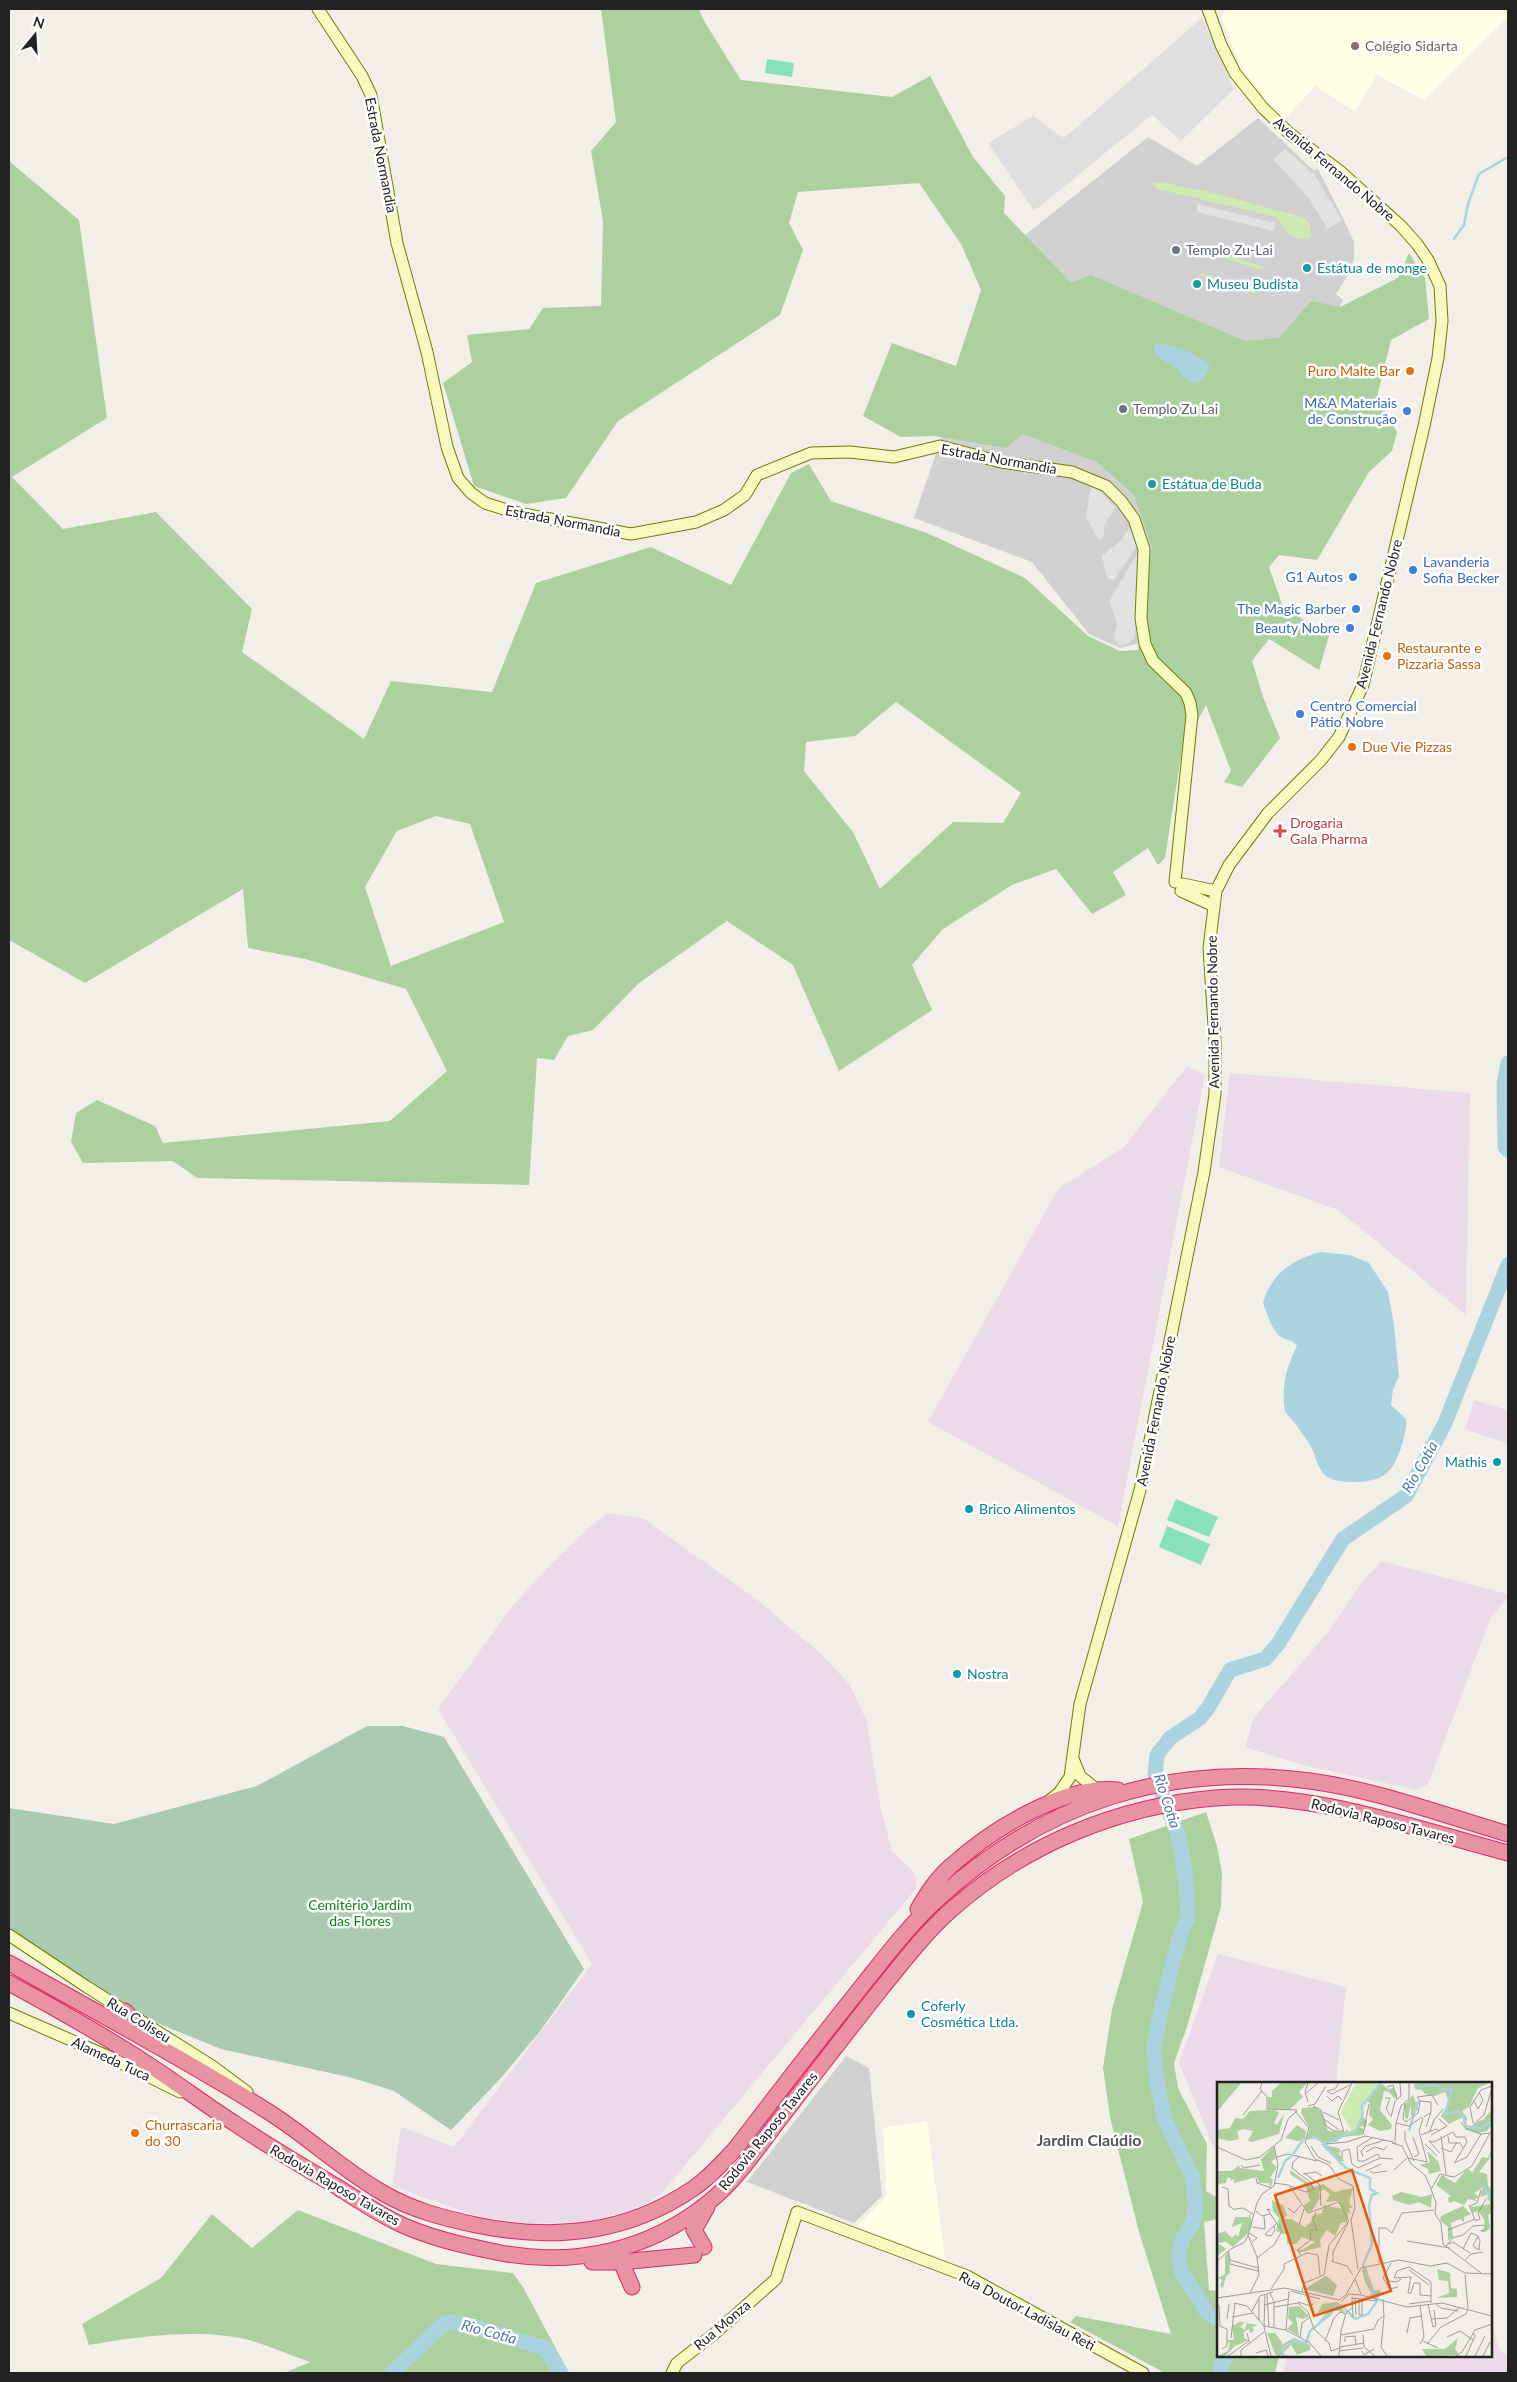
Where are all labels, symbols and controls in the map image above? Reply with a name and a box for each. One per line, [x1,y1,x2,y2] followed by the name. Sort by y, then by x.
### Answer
[10,10,60,60] north arrow
[31,12,47,32] text: N
[1365,37,1458,54] place label: Colégio Sidarta
[1349,40,1361,52] marker: Colégio Sidarta
[362,96,401,214] street label: Estrada Normandia
[1270,113,1398,224] street label: Avenida Fernando Nobre
[1186,241,1273,258] place label: Templo Zu-Lai
[1170,244,1182,256] marker: Templo Zu-Lai
[1317,259,1427,276] place label: Estátua de monge
[1301,262,1313,274] marker: Estátua de monge
[1207,275,1299,292] place label: Museu Budista
[1191,278,1203,290] marker: Museu Budista
[1308,362,1400,379] place label: Puro Malte Bar
[1404,365,1416,377] marker: Puro Malte Bar
[1304,394,1397,427] place label: M&A Materiais de Construção
[1133,400,1218,417] place label: Templo Zu Lai
[1117,403,1129,415] marker: Templo Zu Lai
[1401,405,1413,417] marker: M&A Materiais de Construção
[940,440,1058,477] street label: Estrada Normandia
[1162,475,1262,492] place label: Estátua de Buda
[1146,478,1158,490] marker: Estátua de Buda
[504,501,622,540] street label: Estrada Normandia
[1352,538,1405,690] street label: Avenida Fernando Nobre
[1423,553,1499,586] place label: Lavanderia Sofia Becker
[1407,564,1419,576] marker: Lavanderia Sofia Becker
[1285,568,1343,585] place label: G1 Autos
[1347,571,1359,583] marker: G1 Autos
[1237,600,1346,617] place label: The Magic Barber
[1350,603,1362,615] marker: The Magic Barber
[1255,619,1340,636] place label: Beauty Nobre
[1344,622,1356,634] marker: Beauty Nobre
[1397,639,1482,672] place label: Restaurante e Pizzaria Sassa
[1381,650,1393,662] marker: Restaurante e Pizzaria Sassa
[1310,697,1417,730] place label: Centro Comercial Pátio Nobre
[1294,708,1306,720] marker: Centro Comercial Pátio Nobre
[1362,738,1452,755] place label: Due Vie Pizzas
[1346,741,1358,753] marker: Due Vie Pizzas
[1290,814,1368,847] place label: Drogaria Gala Pharma
[1274,825,1286,837] marker: Drogaria Gala Pharma
[1203,935,1222,1089] street label: Avenida Fernando Nobre
[1133,1334,1178,1488] street label: Avenida Fernando Nobre
[1397,1437,1441,1495] water label: Rio Cotia
[1445,1453,1487,1470] place label: Mathis
[1491,1456,1503,1468] marker: Mathis
[979,1500,1076,1517] place label: Brico Alimentos
[963,1503,975,1515] marker: Brico Alimentos
[967,1665,1008,1682] place label: Nostra
[951,1668,963,1680] marker: Nostra
[1151,1771,1185,1831] water label: Rio Cotia
[1310,1794,1457,1847] street label: Rodovia Raposo Tavares
[308,1896,412,1929] park label: Cemitério Jardim das Flores
[104,1993,174,2046] street label: Rua Coliseu
[921,1997,1019,2030] place label: Coferly Cosmética Ltda.
[905,2008,917,2020] marker: Coferly Cosmética Ltda.
[69,2033,153,2084] street label: Alameda Tuca
[715,2068,821,2193] street label: Rodovia Raposo Tavares
[1217,2082,1492,2357] inset map
[145,2116,222,2149] place label: Churrascaria do 30
[129,2127,141,2139] marker: Churrascaria do 30
[1037,2130,1141,2149] district label: Jardim Claúdio
[267,2140,403,2229] street label: Rodovia Raposo Tavares
[956,2267,1098,2354] street label: Rua Doutor Ladislau Reti
[690,2296,753,2353] street label: Rua Monza
[460,2315,519,2347] water label: Rio Cotia

